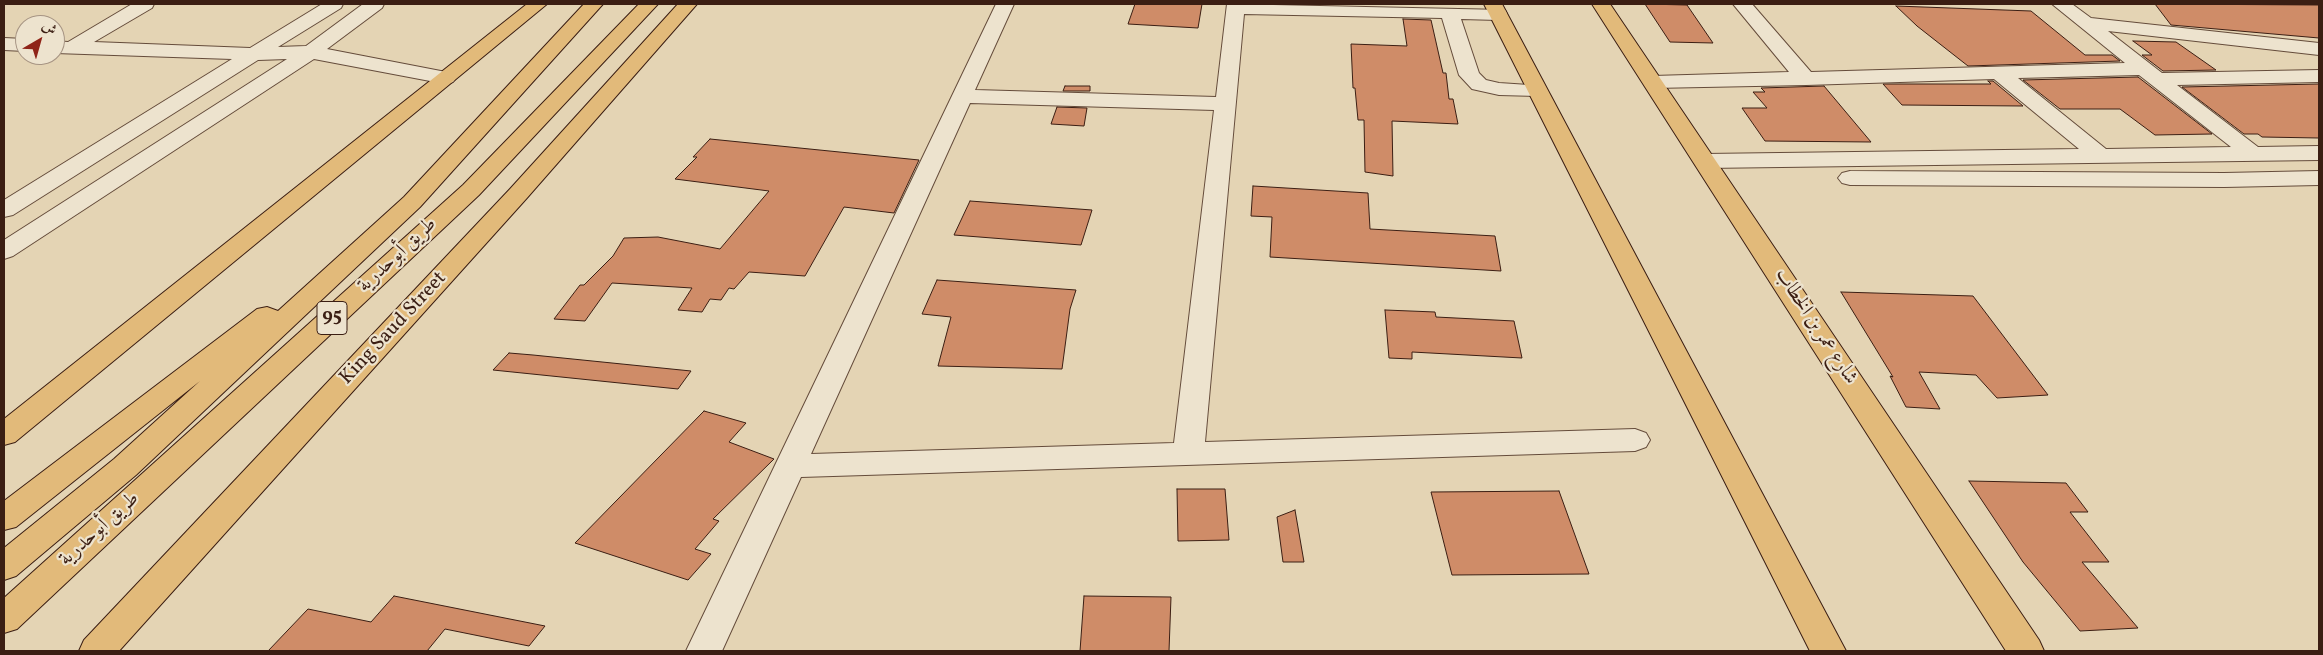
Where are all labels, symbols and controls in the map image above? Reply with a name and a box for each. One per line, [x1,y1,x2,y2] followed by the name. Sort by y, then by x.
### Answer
[15,15,65,65] north arrow
[38,17,60,40] text: ش
[354,213,442,299] street label: طريق أبوحدرية
[1769,264,1861,390] street label: شارع عمر بن الخطاب
[336,268,452,390] street label: King Saud Street
[317,302,347,334] road number: 95
[55,488,145,572] street label: طريق أبوحدرية

